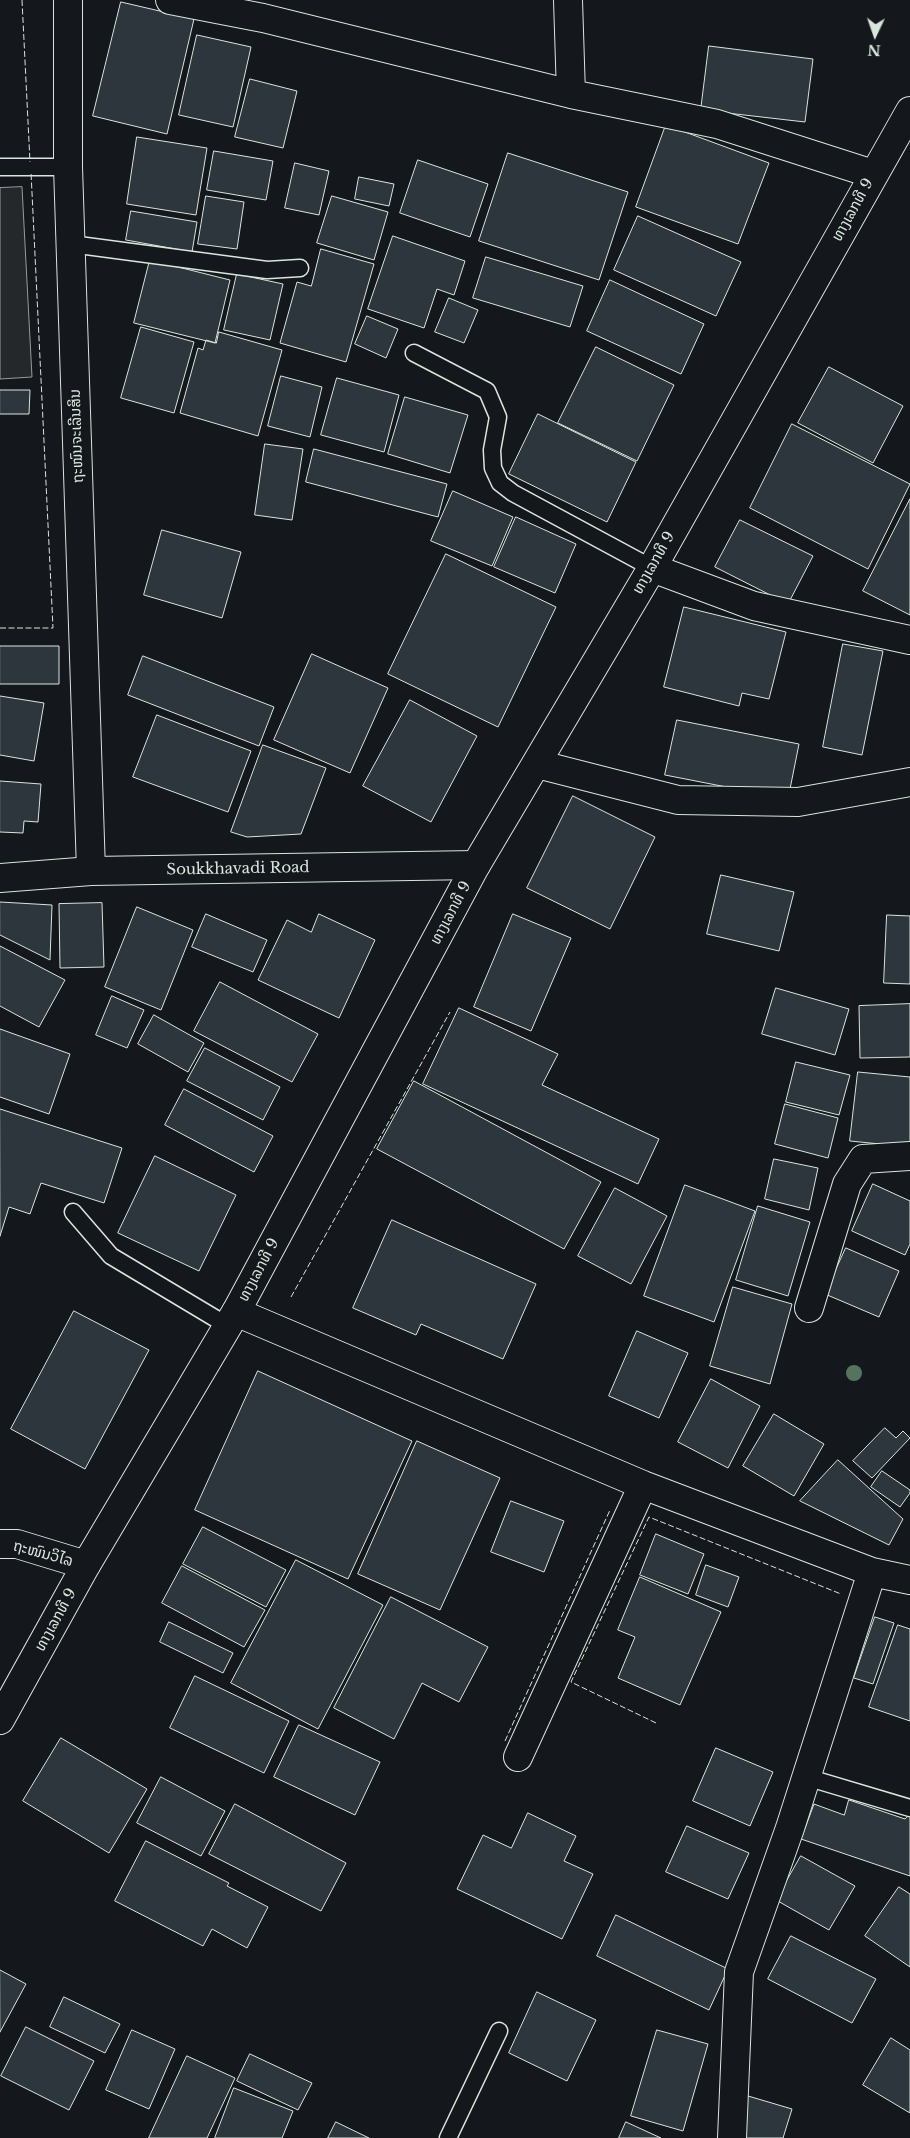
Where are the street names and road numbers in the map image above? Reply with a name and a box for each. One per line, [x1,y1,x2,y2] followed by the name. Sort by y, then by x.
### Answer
[828,175,878,245] street label: ທາງເລກທີ 9
[66,389,88,483] street label: ຖະໜົນຈະເລີນສິນ
[629,529,679,597] street label: ທາງເລກທີ 9
[166,859,310,879] street label: Soukkhavadi Road
[427,878,475,948] street label: ທາງເລກທີ 9
[235,1235,283,1305] street label: ທາງເລກທີ 9
[11,1537,75,1571] street label: ຖະໜົນວິໄລ
[31,1585,81,1655] street label: ທາງເລກທີ 9

